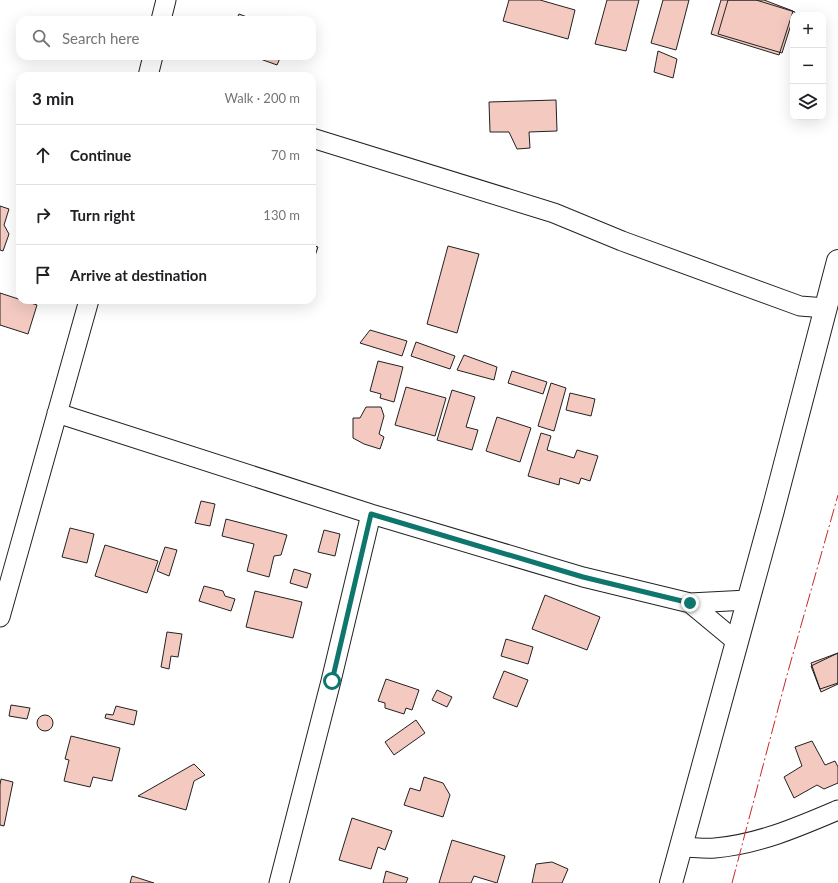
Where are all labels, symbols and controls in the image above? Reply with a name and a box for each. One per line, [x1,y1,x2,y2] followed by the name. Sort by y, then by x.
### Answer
[790,12,826,120] map controls
[790,12,826,48] button: +
[16,16,316,60] search box
[30,27,52,49] icon: search
[62,29,139,47] text: Search here
[790,48,826,84] button: −
[790,84,826,120] button: layers
[32,88,74,109] text: 3 min
[224,90,300,106] text: Walk · 200 m
[32,144,54,166] icon: ahead
[70,146,131,164] text: Continue
[271,147,300,163] text: 70 m
[32,204,54,226] icon: right
[70,206,135,224] text: Turn right
[263,207,300,223] text: 130 m
[32,264,54,286] icon: arrive
[70,266,207,284] text: Arrive at destination
[681,594,699,612] route end
[323,672,341,690] route start

